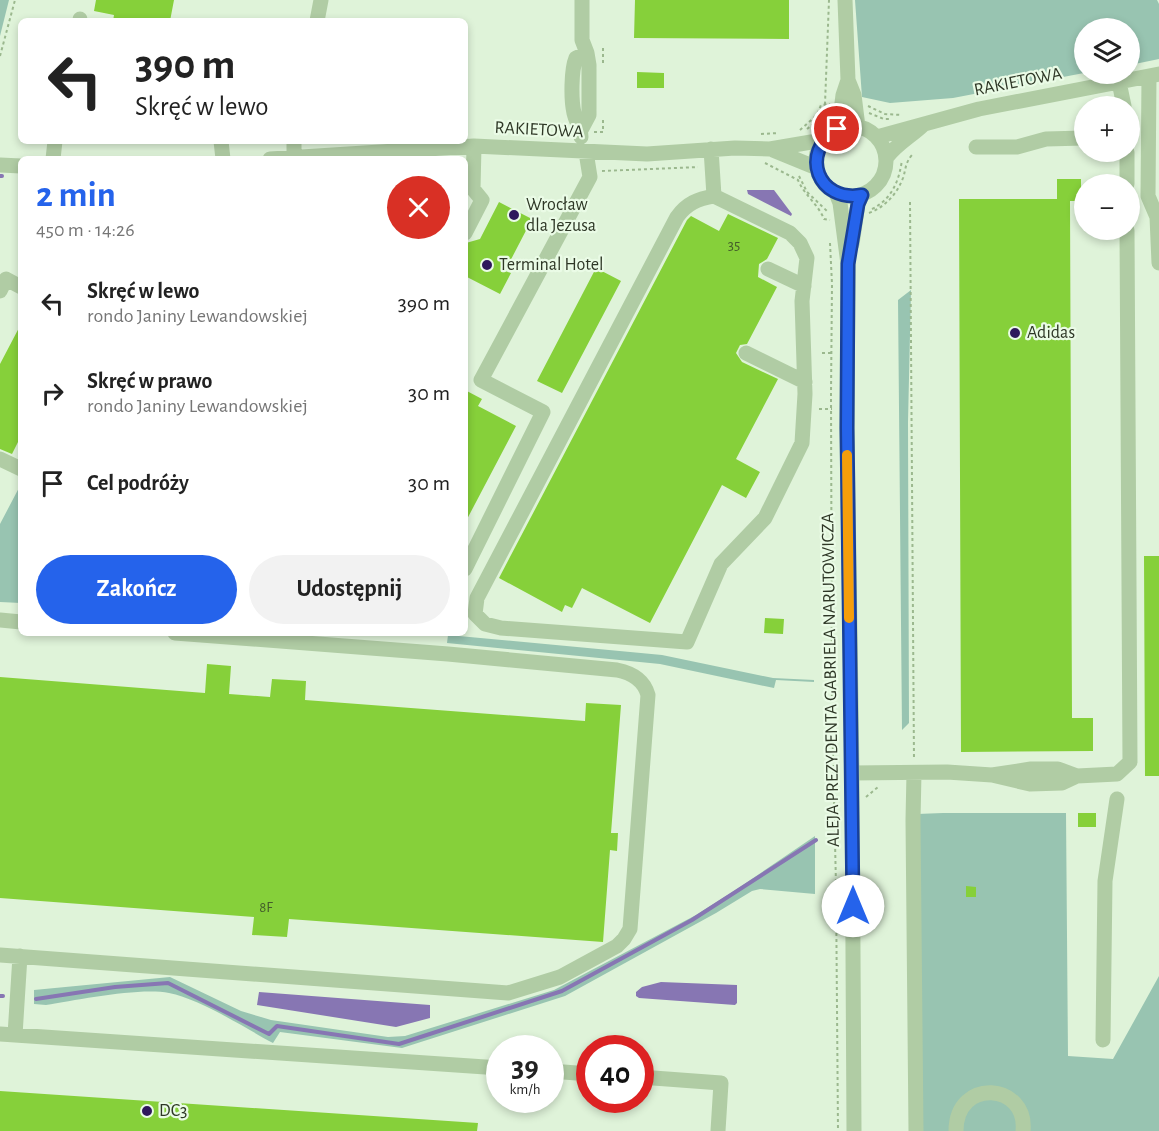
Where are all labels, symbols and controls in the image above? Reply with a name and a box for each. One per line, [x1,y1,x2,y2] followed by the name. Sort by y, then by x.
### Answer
[1074,18,1140,240] map controls
[1074,18,1140,84] button: layers
[36,42,114,120] icon: left
[135,44,236,86] text: 390 m
[973,65,1064,99] street label: RAKIETOWA
[135,93,269,120] text: Skręć w lewo
[1074,96,1140,162] button: +
[811,103,862,154] pin
[820,112,853,145] icon: arrive
[494,119,585,141] street label: RAKIETOWA
[1074,174,1140,240] button: −
[387,176,450,239] button: close
[36,177,116,213] text: 2 min
[526,196,596,235] place label: Wrocław dla Jezusa
[507,208,521,222] marker: Wrocław dla Jezusa
[36,220,135,240] text: 450 m · 14:26
[728,238,740,253] house number: 35
[499,256,604,274] place label: Terminal Hotel
[480,258,494,272] marker: Terminal Hotel
[87,280,199,302] text: Skręć w lewo
[36,287,69,320] icon: left
[398,292,450,314] text: 390 m
[87,306,308,326] text: rondo Janiny Lewandowskiej
[1027,324,1075,342] place label: Adidas
[1008,326,1022,340] marker: Adidas
[87,370,212,392] text: Skręć w prawo
[36,377,69,410] icon: right
[408,382,450,404] text: 30 m
[87,396,308,416] text: rondo Janiny Lewandowskiej
[36,467,69,500] icon: arrive
[87,472,189,494] text: Cel podróży
[408,472,450,494] text: 30 m
[819,512,843,847] street label: ALEJA PREZYDENTA GABRIELA NARUTOWICZA
[36,555,237,624] button: Zakończ
[249,555,450,624] button: Udostępnij
[821,874,885,938] position arrow
[259,900,273,915] house number: 8F
[576,1035,654,1113] speed limit sign: 40
[511,1052,539,1082] text: 39
[510,1082,540,1097] text: km/h
[159,1102,187,1120] place label: DC3
[140,1104,154,1118] marker: DC3

